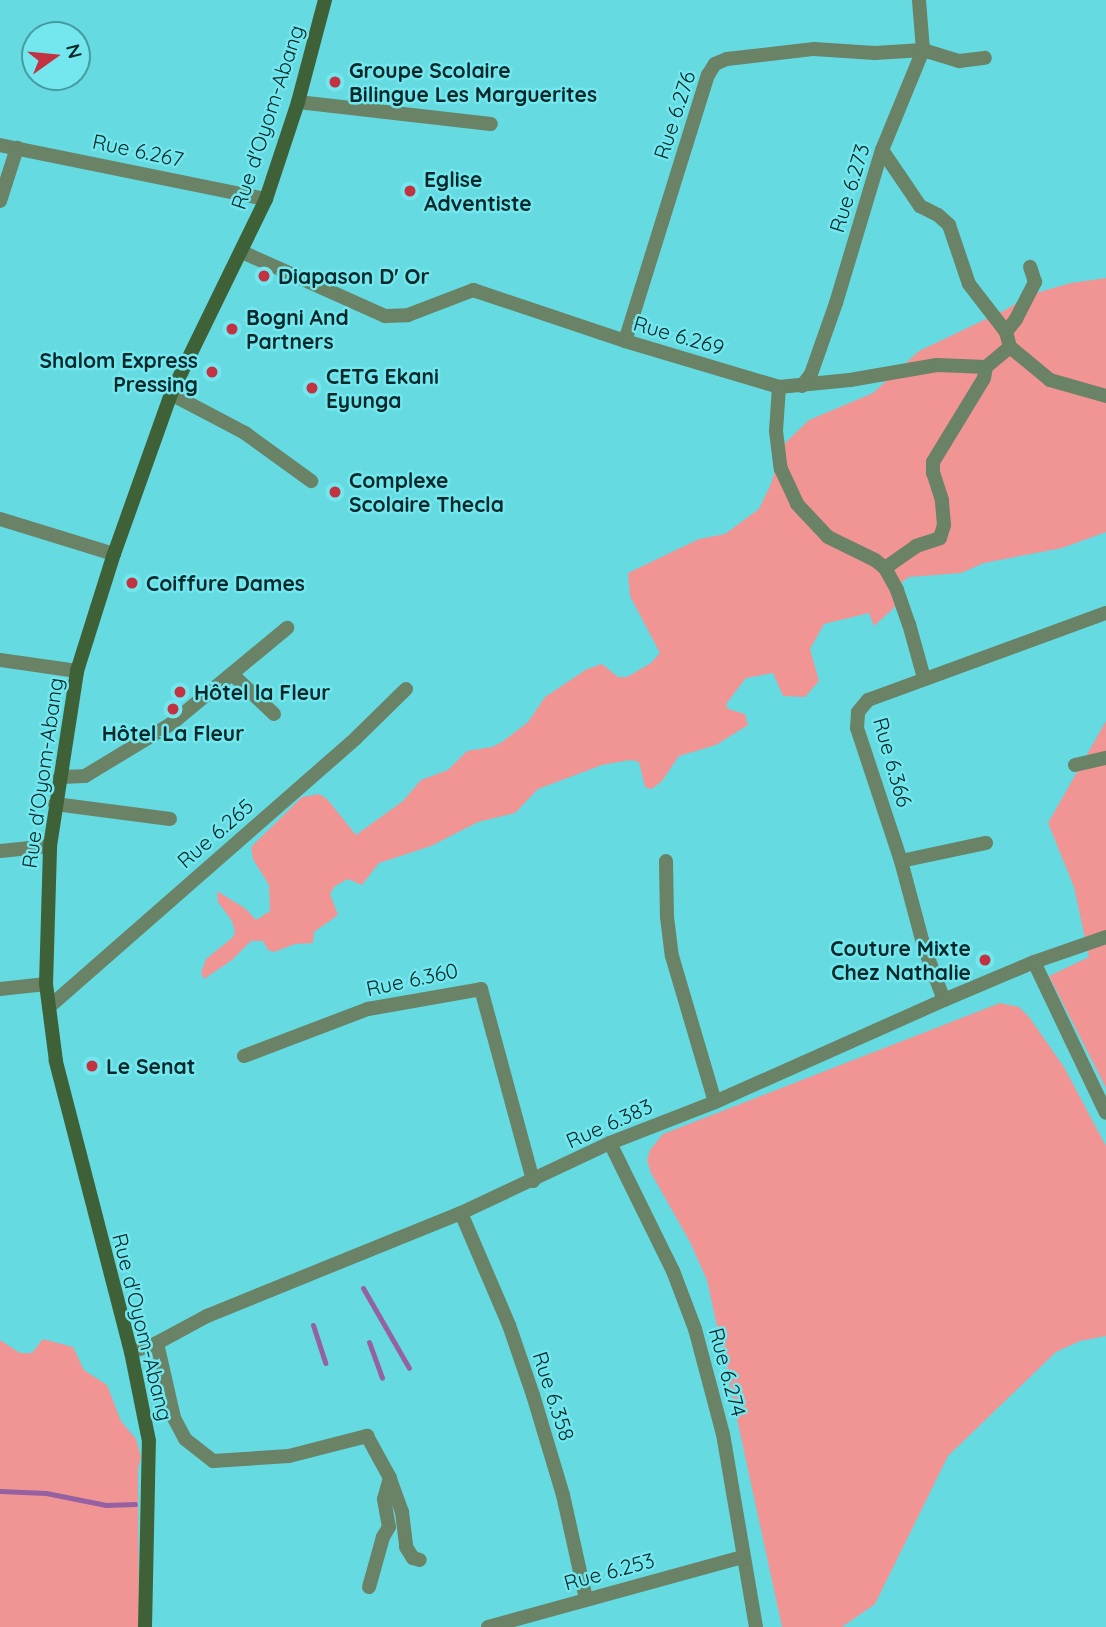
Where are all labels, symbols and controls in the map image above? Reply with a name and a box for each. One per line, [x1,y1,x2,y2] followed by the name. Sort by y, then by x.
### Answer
[21,21,91,91] north arrow
[225,22,309,212] street label: Rue d'Oyom-Abang
[61,41,88,61] text: N
[349,57,597,107] place label: Groupe Scolaire Bilingue Les Marguerites
[648,68,700,162] street label: Rue 6.276
[327,74,343,90] marker: Groupe Scolaire Bilingue Les Marguerites
[90,128,186,172] street label: Rue 6.267
[824,141,874,235] street label: Rue 6.273
[424,166,532,216] place label: Eglise Adventiste
[402,183,418,199] marker: Eglise Adventiste
[278,263,430,289] place label: Diapason D' Or
[256,268,272,284] marker: Diapason D' Or
[246,304,349,354] place label: Bogni And Partners
[631,310,727,360] street label: Rue 6.269
[224,321,240,337] marker: Bogni And Partners
[39,347,198,397] place label: Shalom Express Pressing
[326,363,439,413] place label: CETG Ekani Eyunga
[204,364,220,380] marker: Shalom Express Pressing
[304,380,320,396] marker: CETG Ekani Eyunga
[349,467,504,517] place label: Complexe Scolaire Thecla
[327,484,343,500] marker: Complexe Scolaire Thecla
[146,570,305,596] place label: Coiffure Dames
[124,575,140,591] marker: Coiffure Dames
[16,676,68,870] street label: Rue d'Oyom-Abang
[194,679,330,705] place label: Hôtel la Fleur
[172,684,188,700] marker: Hôtel la Fleur
[165,701,181,717] marker: Hôtel La Fleur
[868,714,918,810] street label: Rue 6.366
[102,720,244,746] place label: Hôtel La Fleur
[172,793,258,873] street label: Rue 6.265
[830,935,971,985] place label: Couture Mixte Chez Nathalie
[977,952,993,968] marker: Couture Mixte Chez Nathalie
[364,957,460,1001] street label: Rue 6.360
[106,1053,195,1079] place label: Le Senat
[84,1058,100,1074] marker: Le Senat
[562,1093,656,1153] street label: Rue 6.383
[108,1231,178,1423] street label: Rue d'Oyom-Abang
[704,1325,752,1419] street label: Rue 6.274
[528,1348,580,1444] street label: Rue 6.358
[561,1547,657,1595] street label: Rue 6.253

